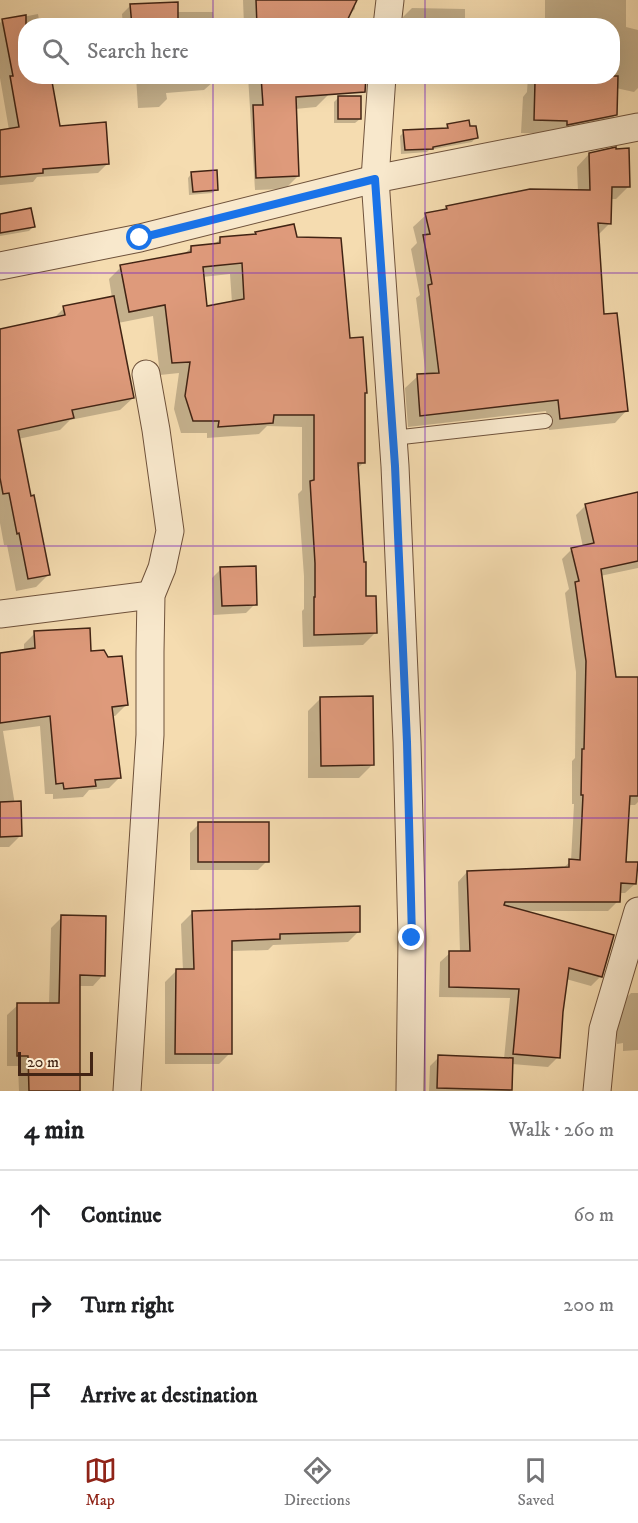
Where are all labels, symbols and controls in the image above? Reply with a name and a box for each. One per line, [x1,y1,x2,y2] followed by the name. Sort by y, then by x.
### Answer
[18,18,620,84] search box
[39,35,72,68] icon: search
[87,38,189,65] text: Search here
[126,224,152,250] route start
[398,924,424,950] route end
[18,1049,93,1076] scale bar
[27,1052,59,1072] text: 20 m
[24,1114,84,1147] text: 4 min
[509,1118,614,1143] text: Walk · 260 m
[24,1199,57,1232] icon: ahead
[81,1202,162,1229] text: Continue
[574,1203,614,1228] text: 60 m
[24,1289,57,1322] icon: right
[81,1292,174,1319] text: Turn right
[563,1293,614,1318] text: 200 m
[24,1379,57,1412] icon: arrive
[81,1382,258,1409] text: Arrive at destination
[84,1454,117,1510] tab: Map
[284,1454,350,1510] tab: Directions
[518,1454,554,1510] tab: Saved

